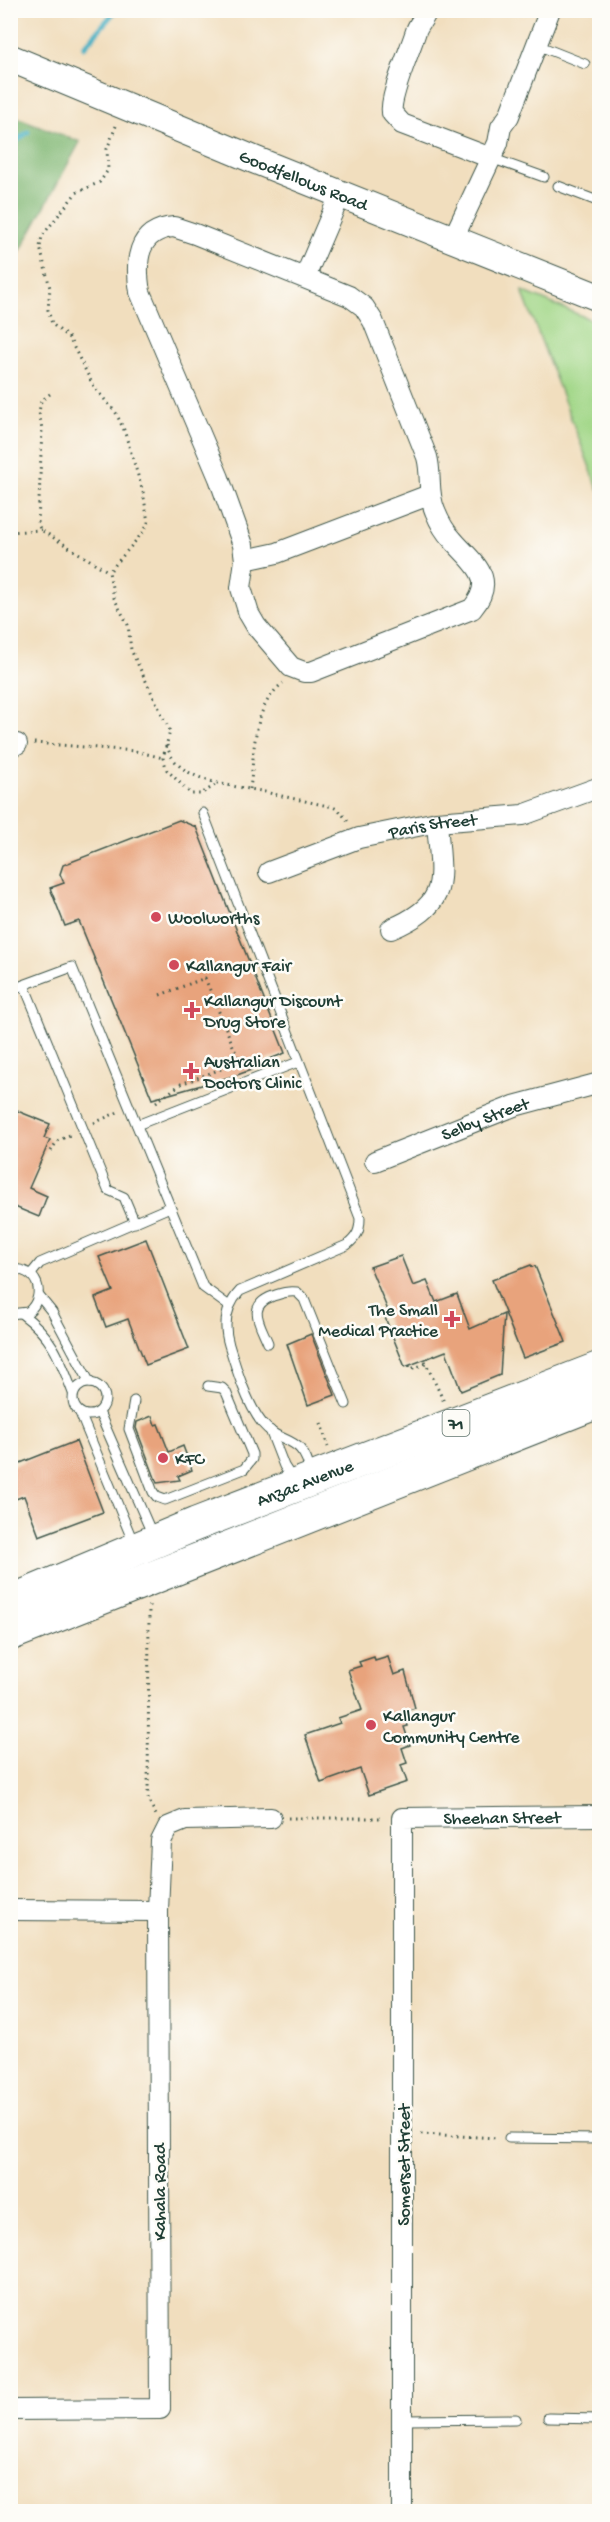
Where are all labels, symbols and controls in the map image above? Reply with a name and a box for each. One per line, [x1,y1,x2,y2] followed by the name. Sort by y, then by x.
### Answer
[235,147,372,218] street label: Goodfellows Road
[386,811,479,845] street label: Paris Street
[168,909,261,930] place label: Woolworths
[149,910,163,924] marker: Woolworths
[186,957,293,978] place label: Kallangur Fair
[167,958,181,972] marker: Kallangur Fair
[203,992,343,1034] place label: Kallangur Discount Drug Store
[185,1003,199,1017] marker: Kallangur Discount Drug Store
[203,1053,302,1095] place label: Australian Doctors Clinic
[182,1062,200,1080] marker: Australian Doctors Clinic
[439,1094,533,1147] street label: Selby Street
[318,1301,439,1343] place label: The Small Medical Practice
[443,1310,461,1328] marker: The Small Medical Practice
[442,1410,470,1436] road number: 71
[175,1450,205,1471] place label: KFC
[156,1451,170,1465] marker: KFC
[254,1456,357,1513] street label: Anzac Avenue
[383,1707,520,1749] place label: Kallangur Community Centre
[364,1718,378,1732] marker: Kallangur Community Centre
[443,1808,562,1831] street label: Sheehan Street
[395,2103,416,2226] street label: Somerset Street
[151,2142,172,2241] street label: Kahala Road

